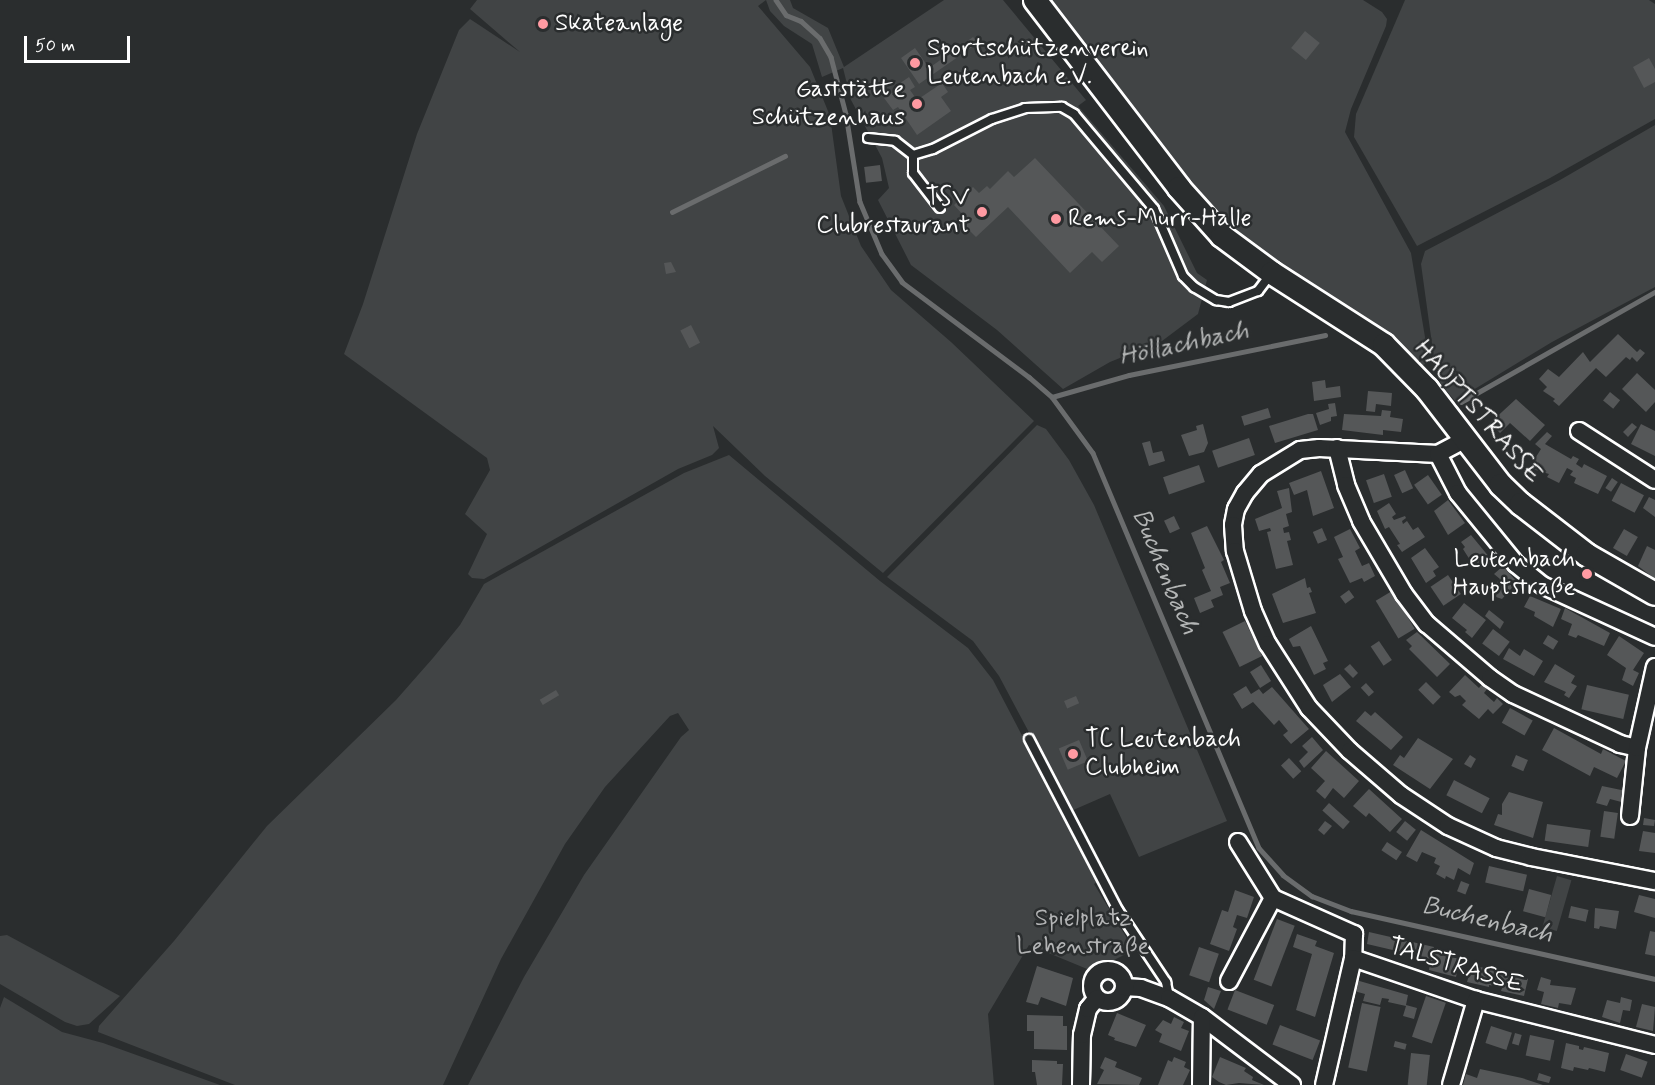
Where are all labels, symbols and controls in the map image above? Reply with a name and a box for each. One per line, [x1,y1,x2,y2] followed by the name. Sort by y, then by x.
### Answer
[555,10,683,38] place label: Skateanlage
[536,17,550,31] marker: Skateanlage
[27,24,134,62] scale bar
[35,34,75,58] text: 50 m
[927,35,1149,91] place label: Sportschützenverein Leutenbach e.V.
[908,56,922,70] marker: Sportschützenverein Leutenbach e.V.
[752,76,905,132] place label: Gaststätte Schützenhaus
[910,97,924,111] marker: Gaststätte Schützenhaus
[816,184,970,240] place label: TSV Clubrestaurant
[975,205,989,219] marker: TSV Clubrestaurant
[1068,205,1252,233] place label: Rems-Murr-Halle
[1049,212,1063,226] marker: Rems-Murr-Halle
[1116,316,1252,374] water label: Höllachbach
[1408,335,1548,489] street label: HAUPTSTRASSE
[1124,505,1204,639] water label: Buchenbach
[1453,546,1575,602] place label: Leutenbach Hauptstraße
[1580,567,1594,581] marker: Leutenbach Hauptstraße
[1085,726,1241,782] place label: TC Leutenbach Clubheim
[1066,747,1080,761] marker: TC Leutenbach Clubheim
[1419,891,1555,951] water label: Buchenbach
[1017,905,1149,961] park label: Spielplatz Lehenstraße
[1385,932,1527,1000] street label: TALSTRASSE

